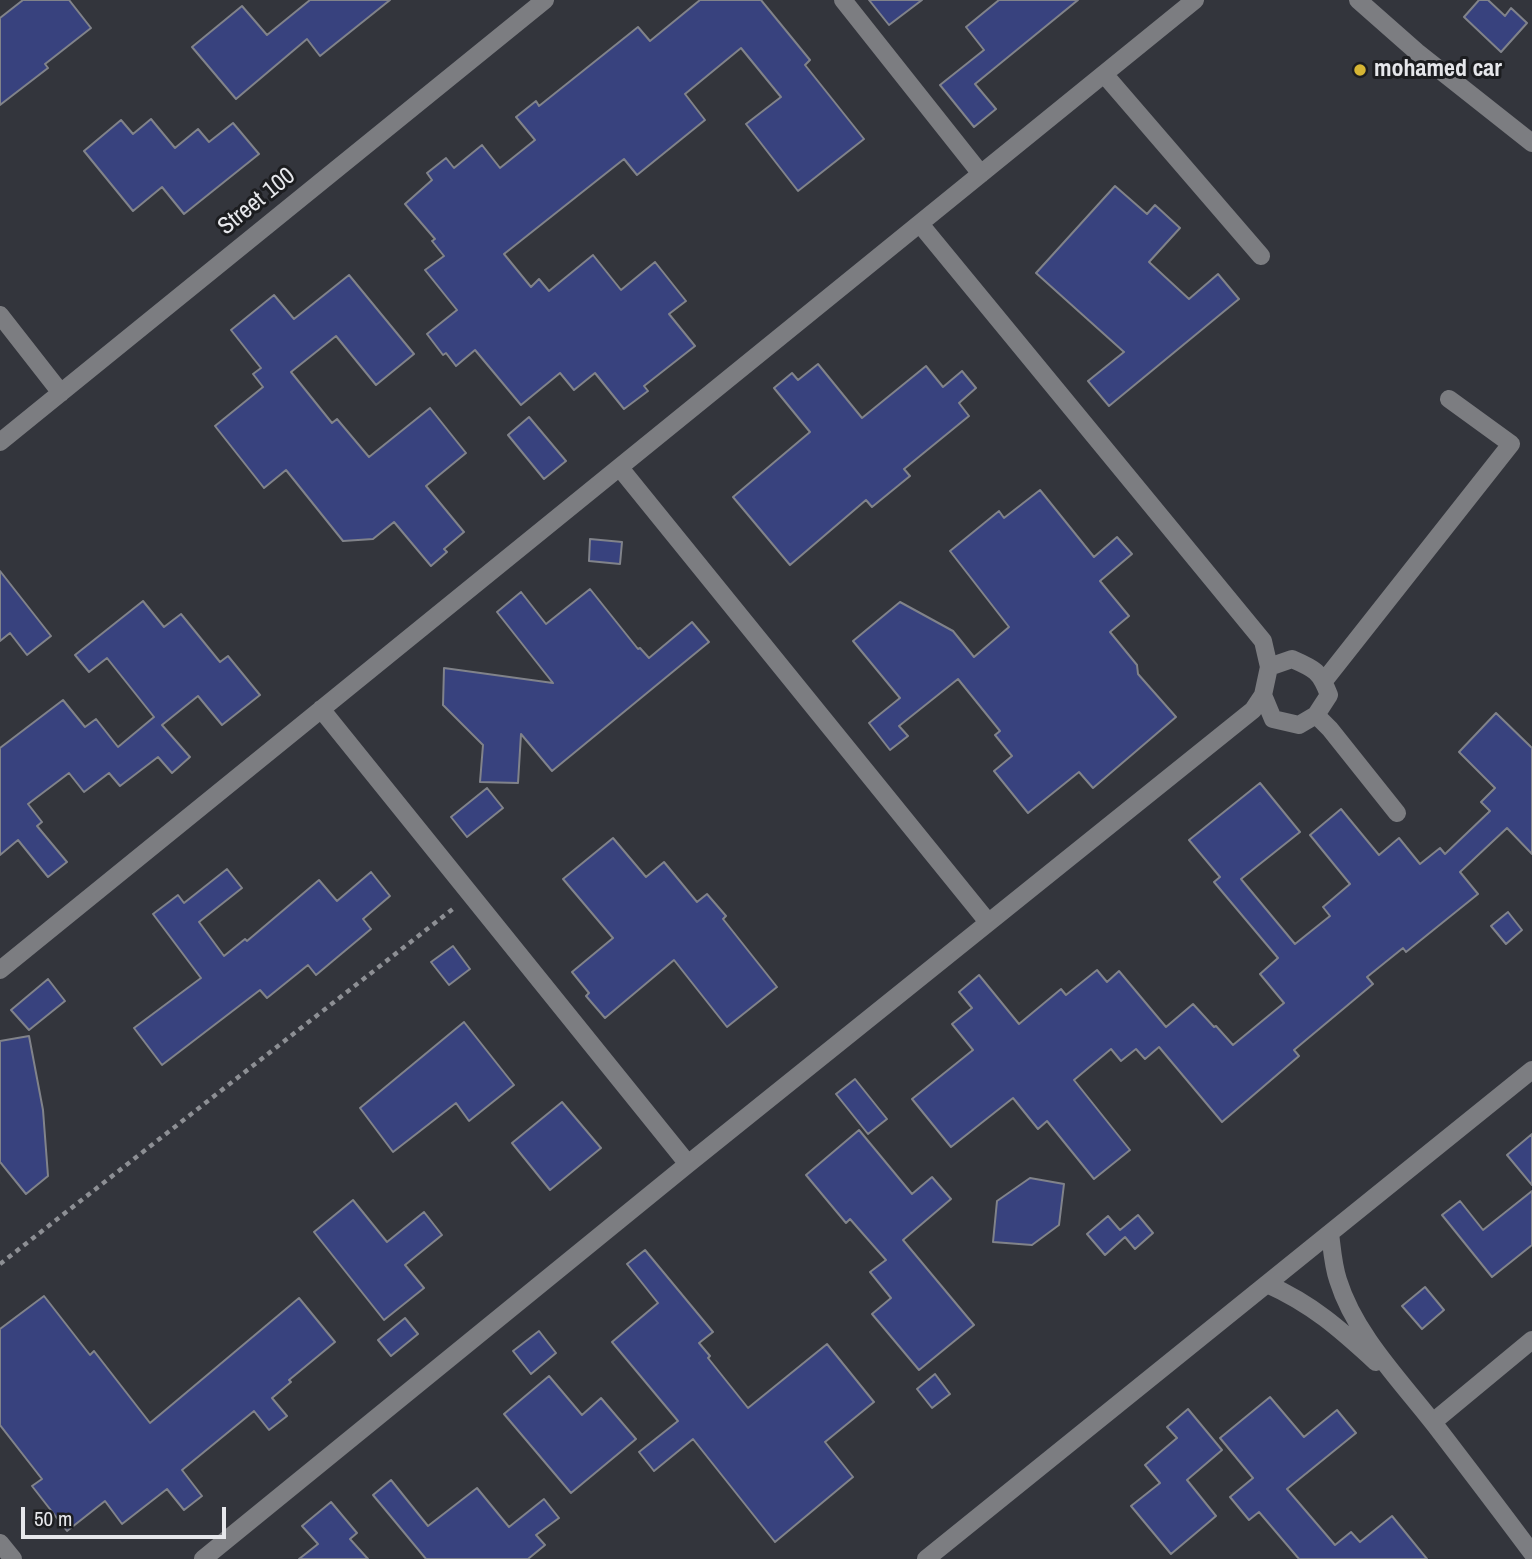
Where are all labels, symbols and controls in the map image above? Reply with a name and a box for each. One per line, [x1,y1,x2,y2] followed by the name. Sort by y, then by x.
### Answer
[1374,56,1502,84] place label: mohamed car
[1352,62,1368,78] marker: mohamed car
[213,162,301,242] street label: Street 100
[24,1492,229,1536] scale bar
[34,1504,72,1533] text: 50 m

